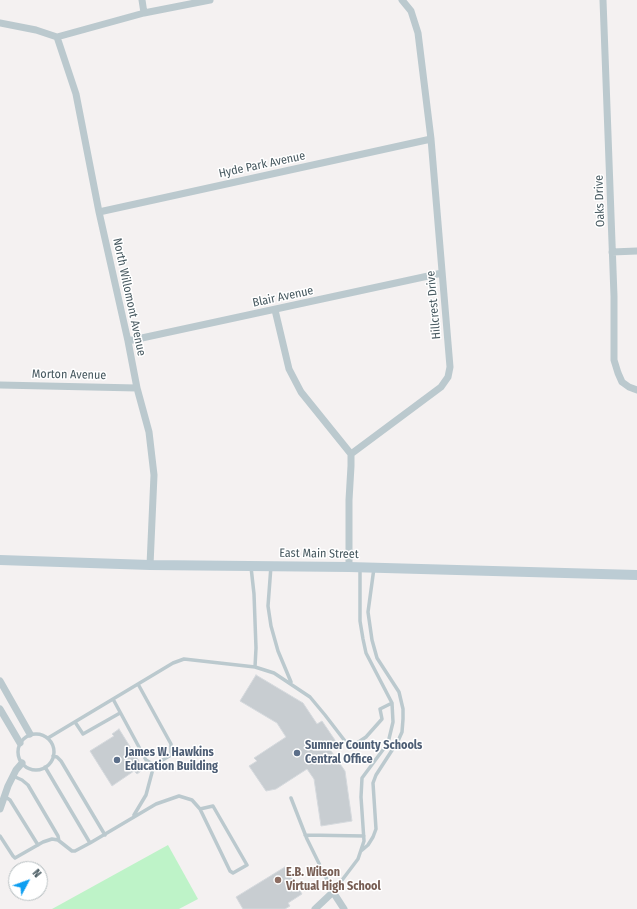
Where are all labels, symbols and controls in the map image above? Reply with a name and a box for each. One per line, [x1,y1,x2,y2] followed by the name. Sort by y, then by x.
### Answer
[217,149,307,181] street label: Hyde Park Avenue
[592,175,608,227] street label: Oaks Drive
[109,237,149,357] street label: North Willomont Avenue
[424,270,444,340] street label: Hillcrest Drive
[251,284,315,310] street label: Blair Avenue
[32,367,106,383] street label: Morton Avenue
[279,546,359,562] street label: East Main Street
[305,739,422,767] place label: Sumner County Schools Central Office
[125,746,218,774] place label: James W. Hawkins Education Building
[292,748,302,758] marker: Sumner County Schools Central Office
[112,755,122,765] marker: James W. Hawkins Education Building
[8,861,48,901] north arrow
[286,866,381,894] place label: E.B. Wilson Virtual High School
[30,867,44,880] text: N
[273,875,283,885] marker: E.B. Wilson Virtual High School

